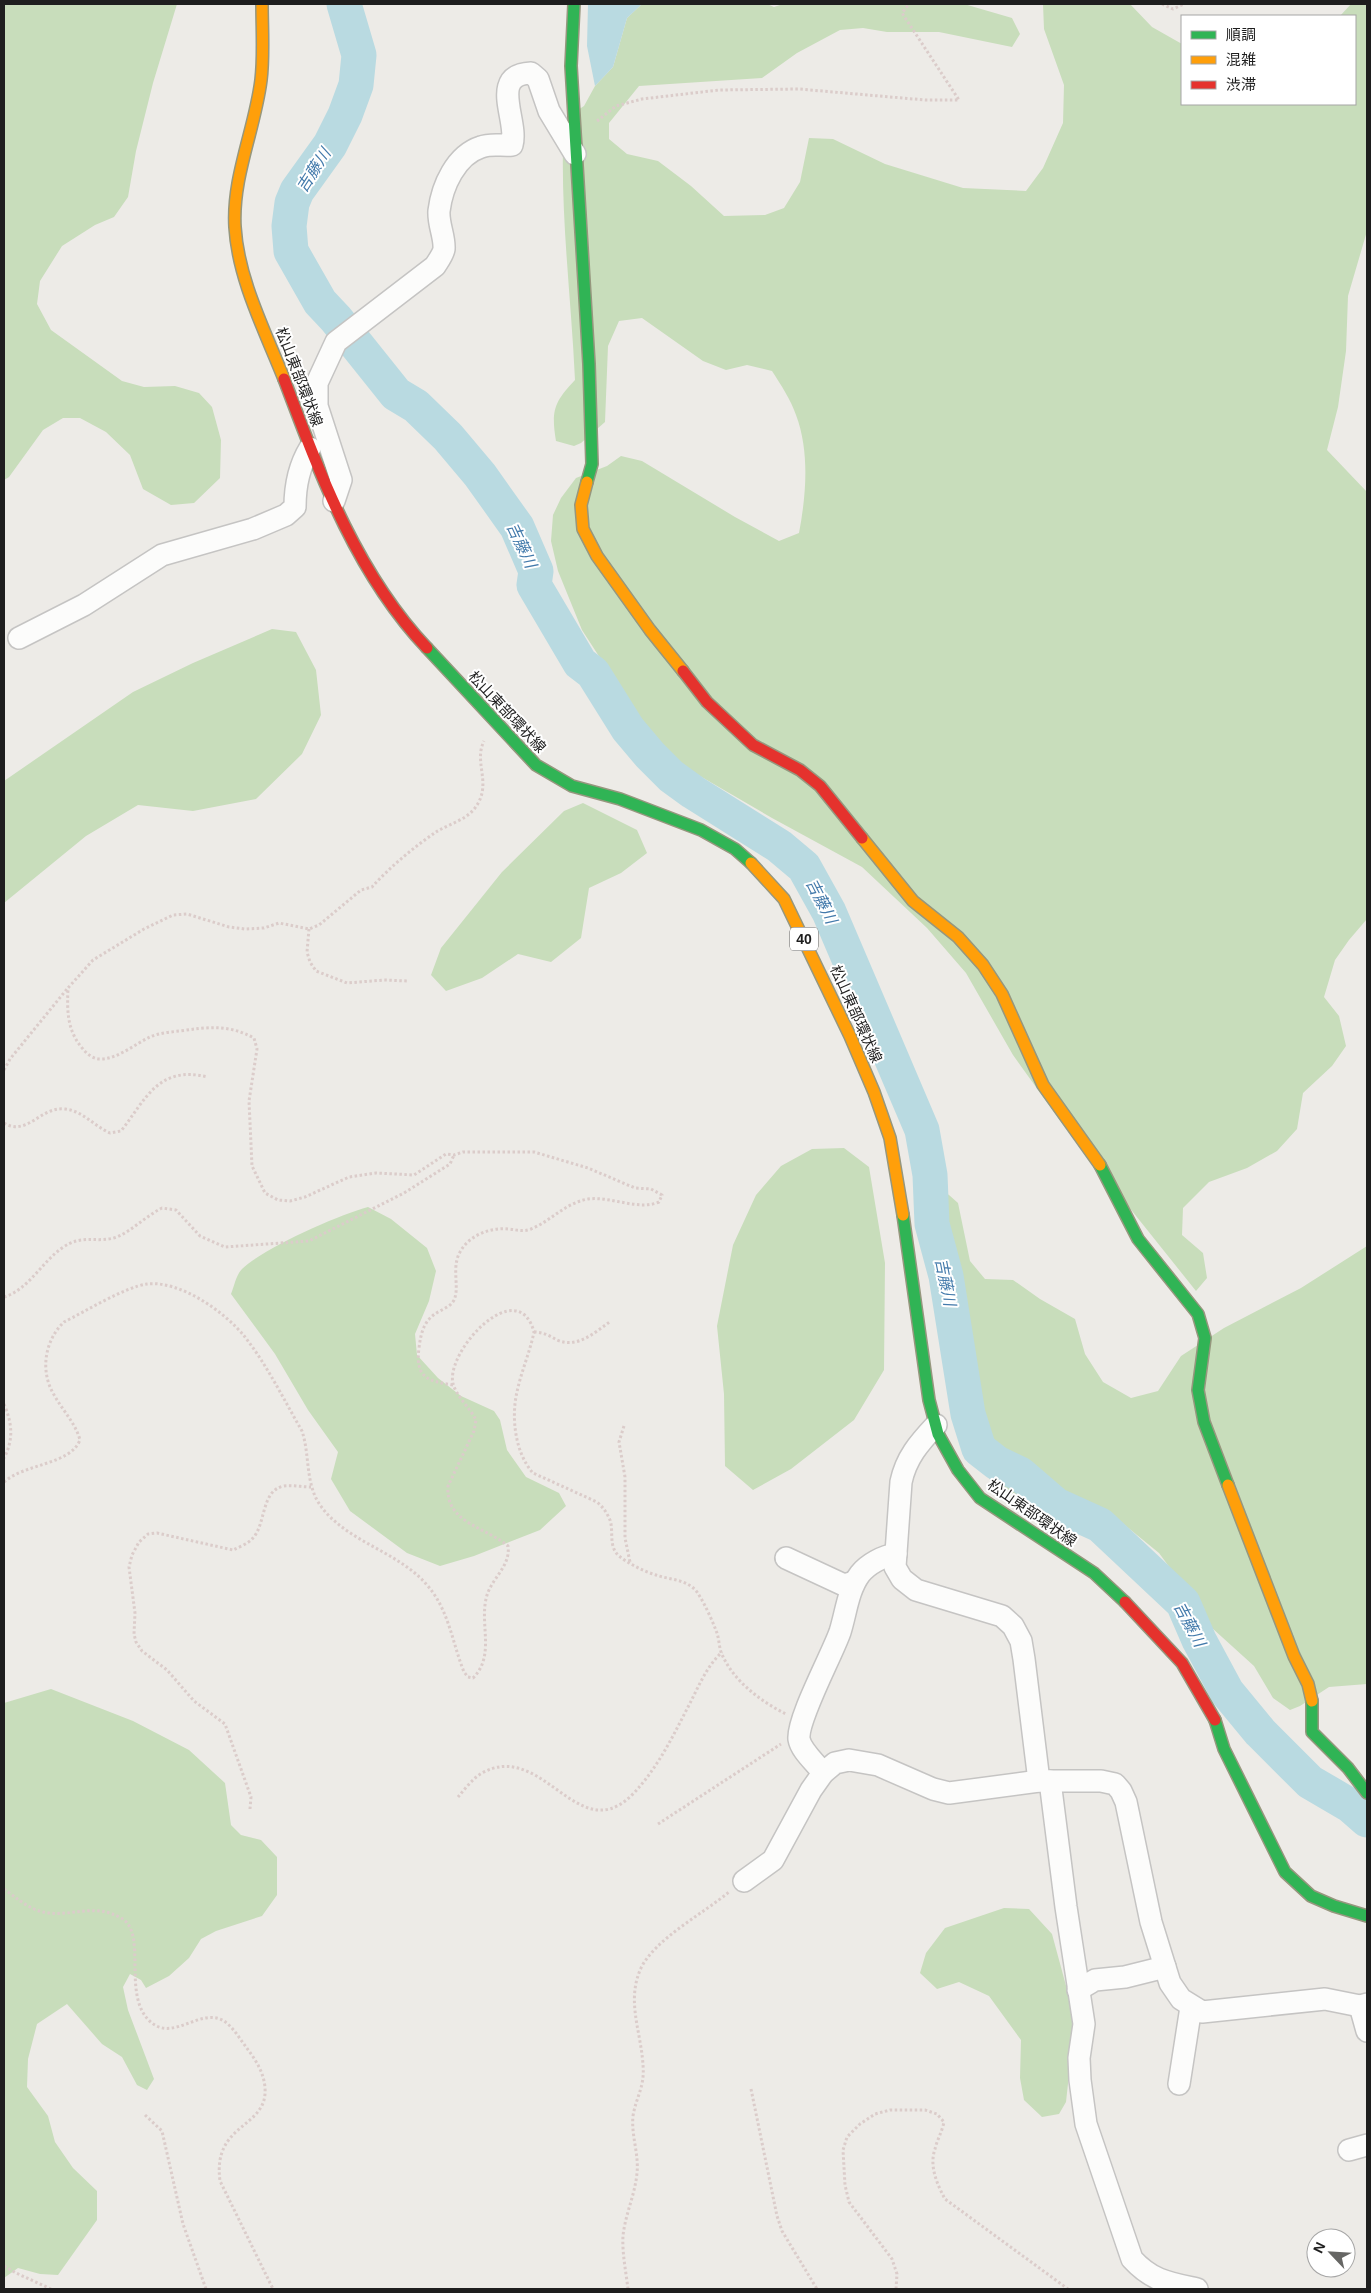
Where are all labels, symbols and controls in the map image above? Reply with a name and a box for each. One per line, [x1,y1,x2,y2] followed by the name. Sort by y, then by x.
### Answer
[1181,15,1356,105] legend
[1226,26,1256,43] text: 順調
[1226,51,1256,68] text: 混雑
[1226,76,1256,93] text: 渋滞
[293,144,335,195] water label: 吉藤川
[273,325,326,429] street label: 松山東部環状線
[504,520,540,572] water label: 吉藤川
[465,667,549,756] street label: 松山東部環状線
[803,876,841,928] water label: 吉藤川
[790,928,818,951] road number: 40
[827,962,886,1065] street label: 松山東部環状線
[933,1257,959,1309] water label: 吉藤川
[984,1476,1080,1550] street label: 松山東部環状線
[1171,1599,1209,1651] water label: 吉藤川
[1306,2228,1356,2278] north arrow
[1310,2240,1329,2255] text: N

